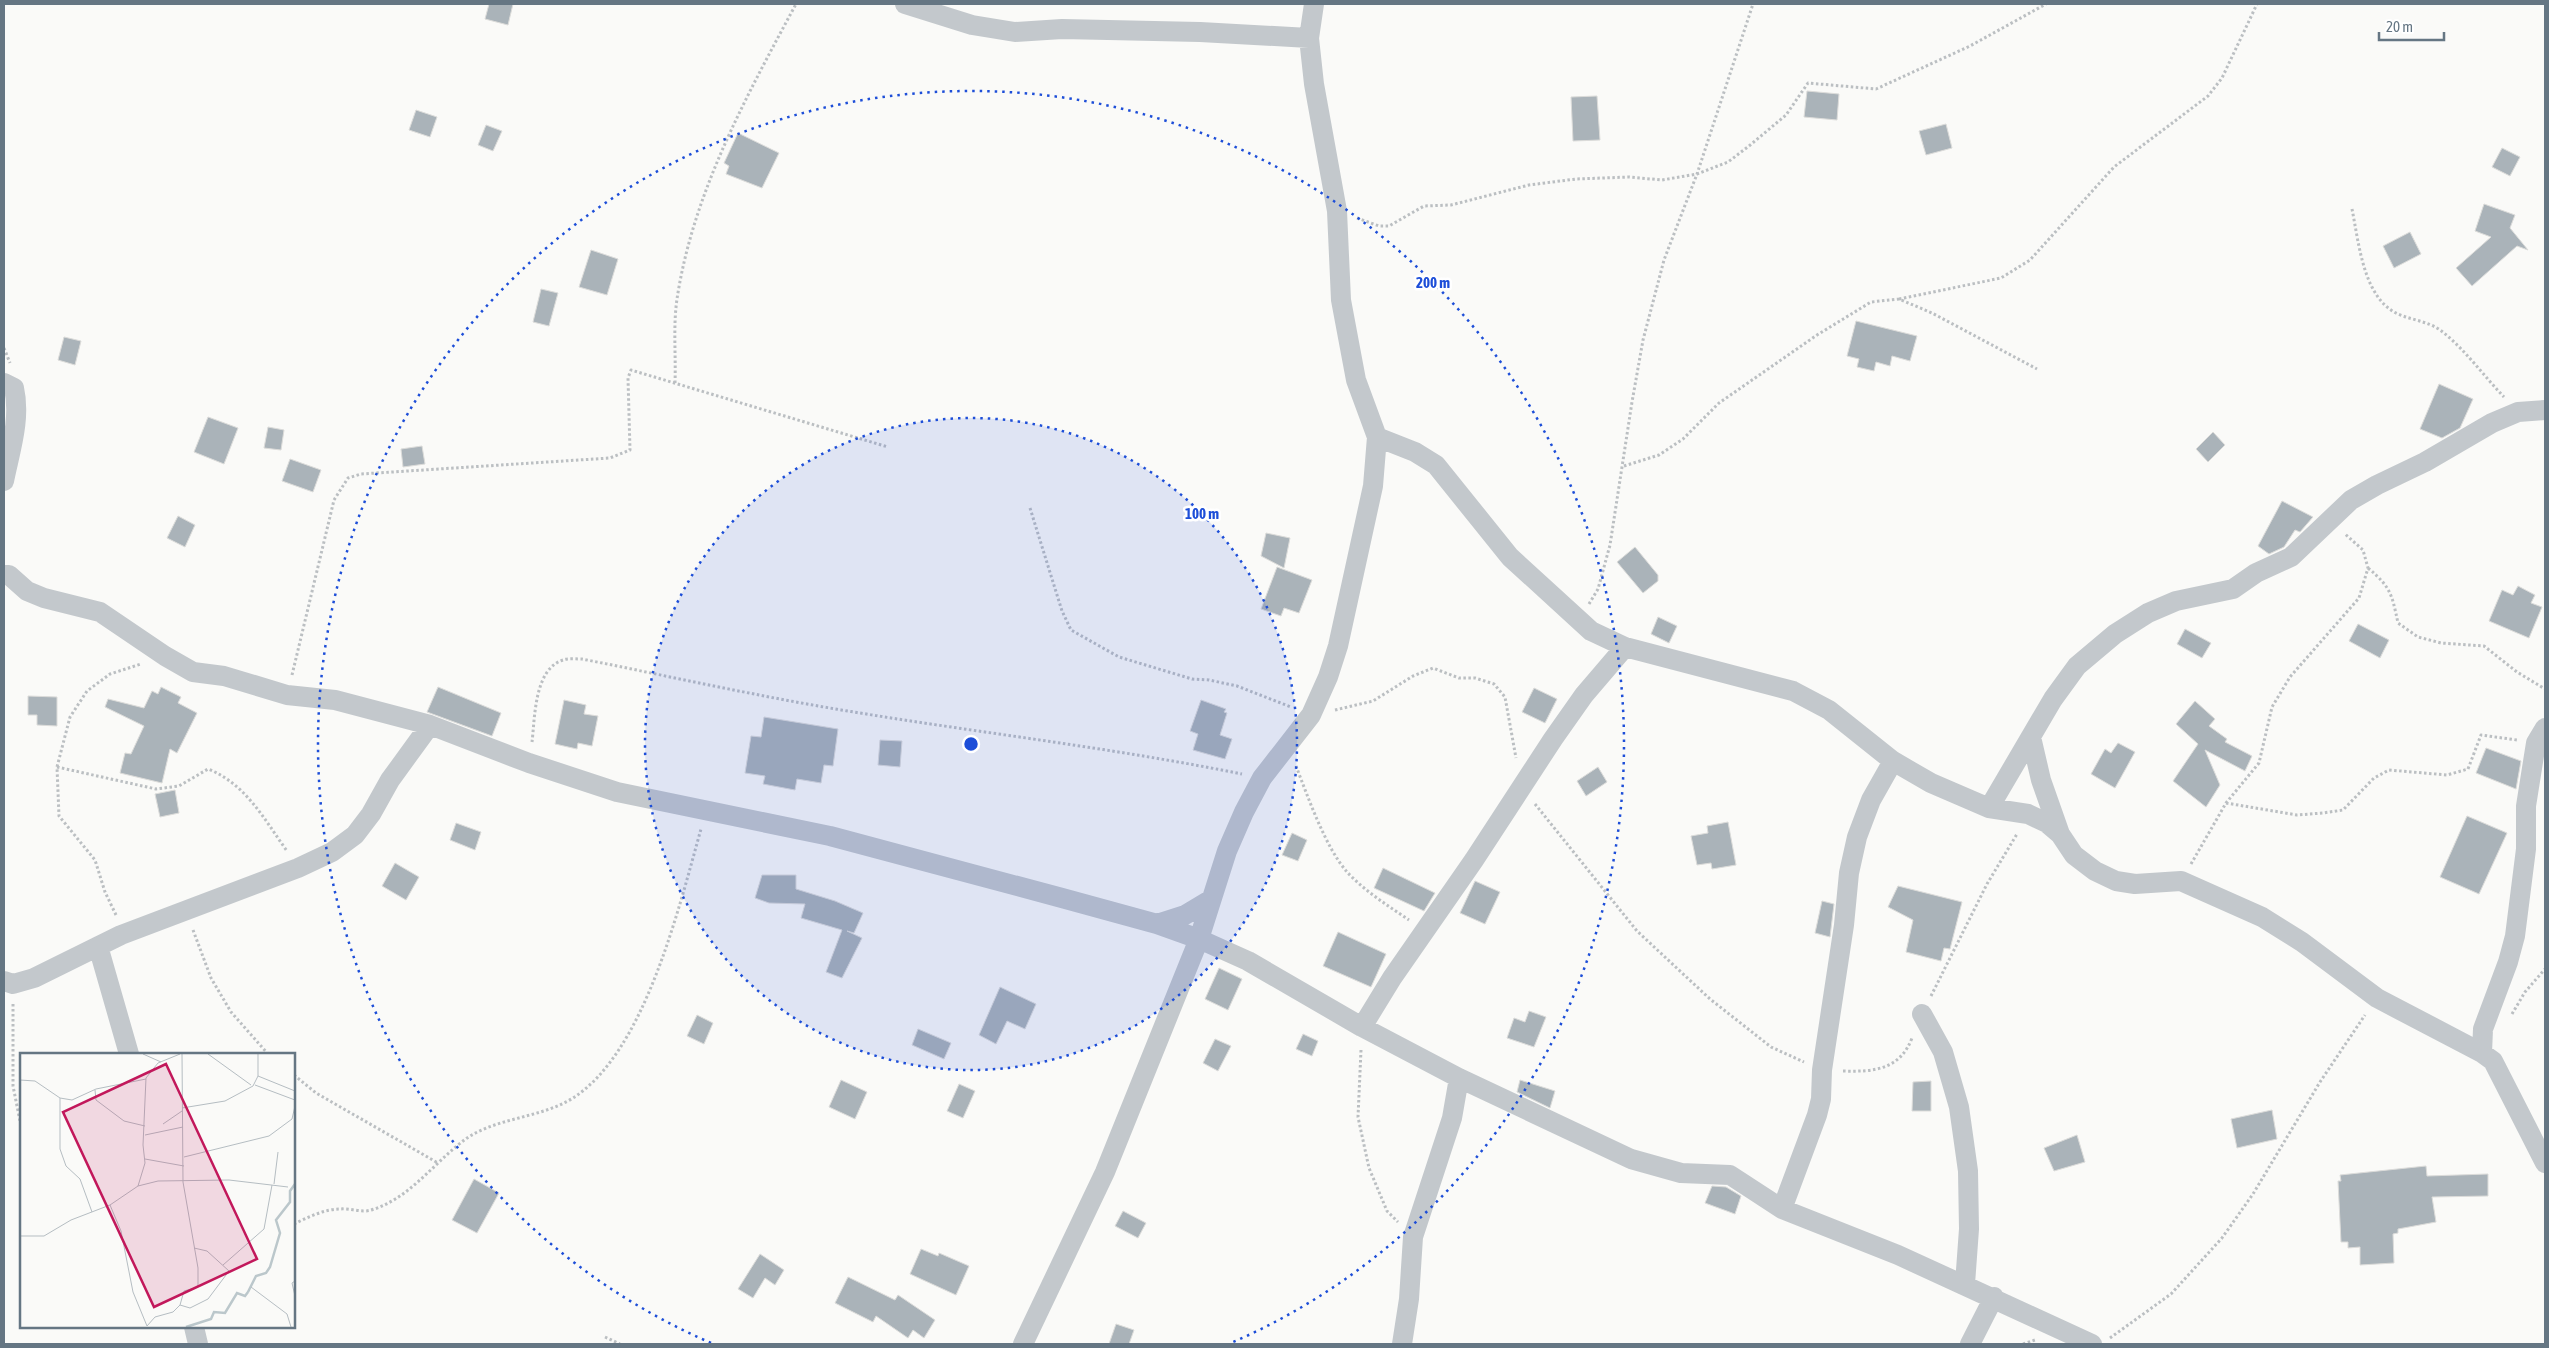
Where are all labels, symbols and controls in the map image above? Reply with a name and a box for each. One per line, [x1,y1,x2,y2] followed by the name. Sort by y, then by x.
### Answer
[2379,10,2444,42] scale bar
[2386,18,2413,35] text: 20 m
[1416,274,1450,291] text: 200 m
[1185,505,1219,522] text: 100 m
[962,735,980,753] centre of rings
[20,1053,295,1328] inset map

